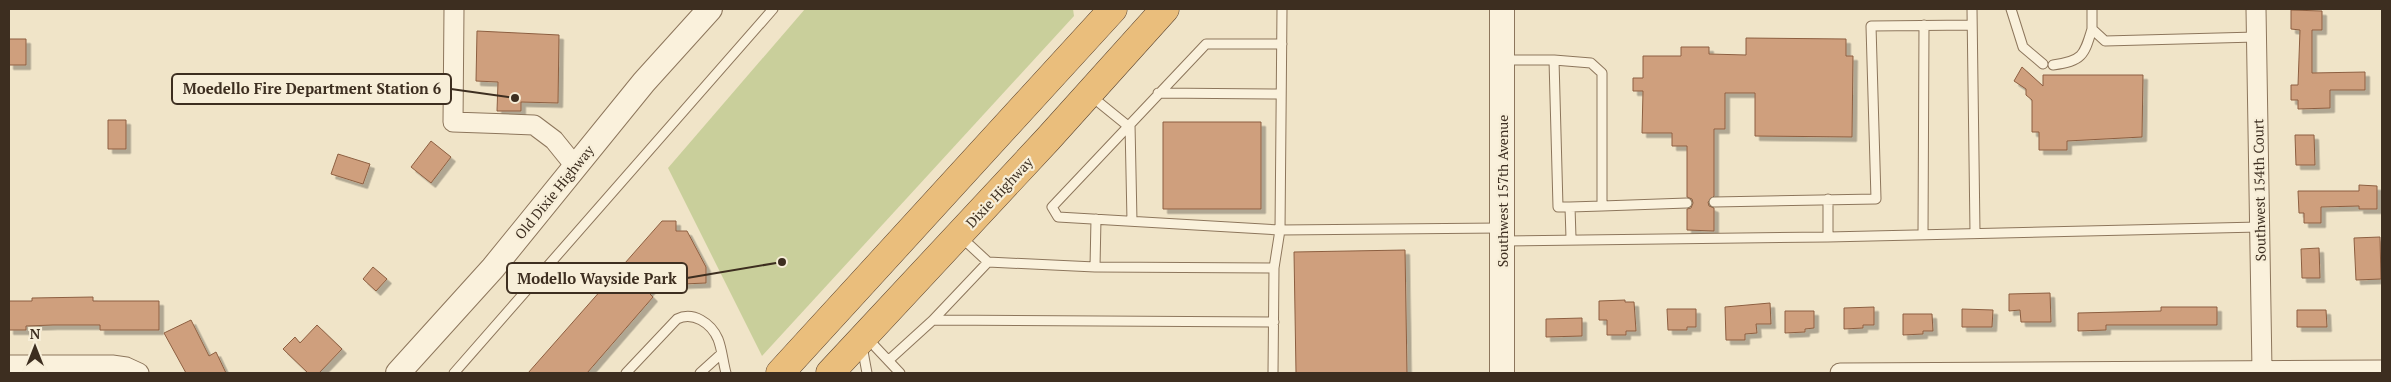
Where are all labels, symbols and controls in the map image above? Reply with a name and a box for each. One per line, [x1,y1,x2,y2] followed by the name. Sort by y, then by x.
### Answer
[172,74,451,104] callout: Moedello Fire Department Station 6
[183,78,442,98] text: Moedello Fire Department Station 6
[1493,115,1512,267] street label: Southwest 157th Avenue
[2248,118,2270,261] street label: Southwest 154th Court
[510,140,599,243] street label: Old Dixie Highway
[961,152,1037,232] street label: Dixie Highway
[507,263,687,293] callout: Modello Wayside Park
[517,268,677,288] text: Modello Wayside Park
[10,322,60,372] north arrow
[30,324,41,343] text: N

